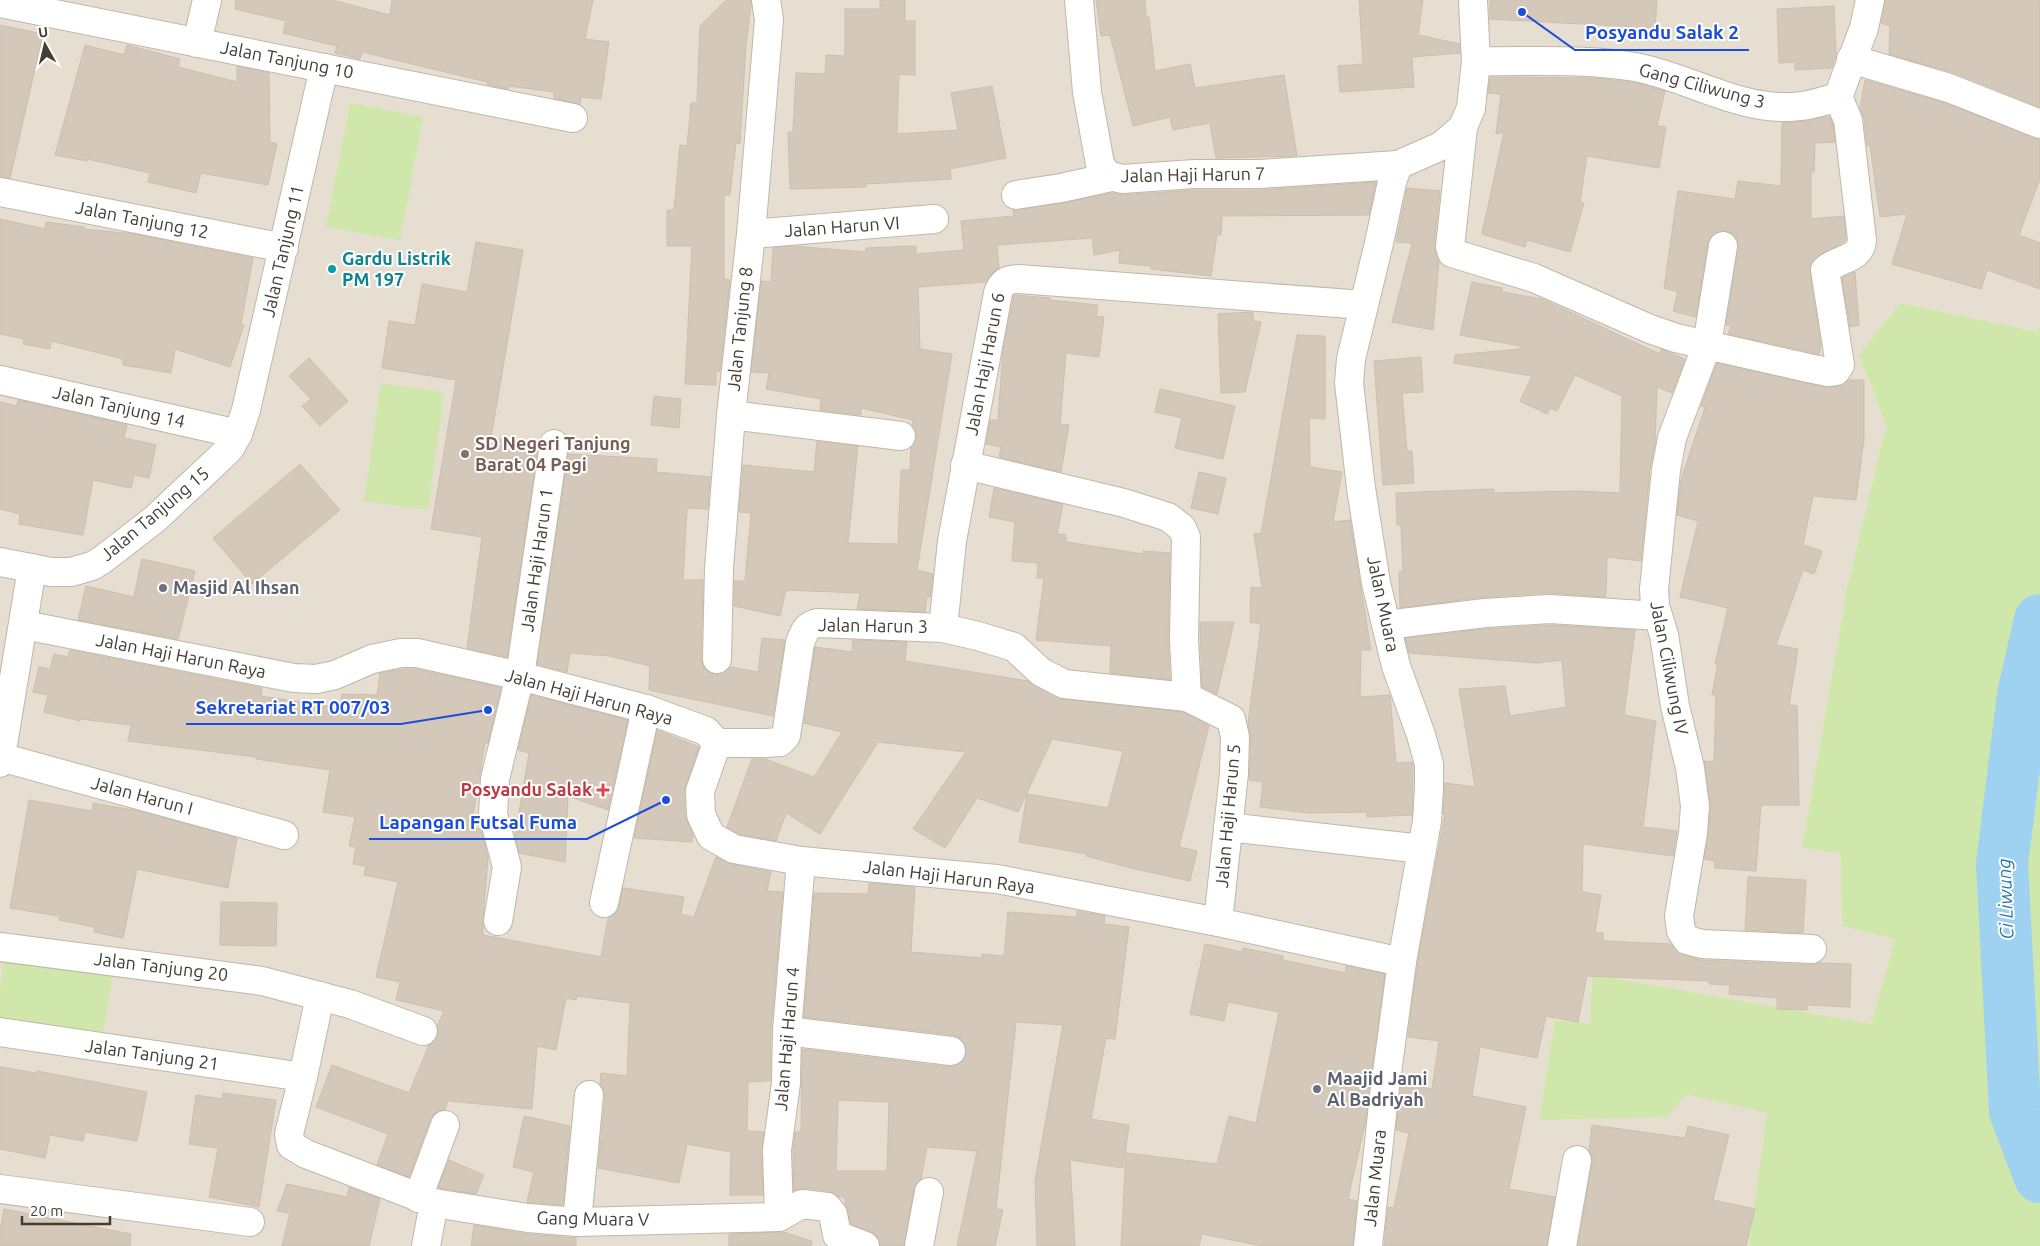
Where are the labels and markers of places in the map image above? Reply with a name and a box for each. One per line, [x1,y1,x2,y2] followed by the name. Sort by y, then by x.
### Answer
[1575,16,1749,50] callout: Posyandu Salak 2
[342,248,451,289] place label: Gardu Listrik PM 197
[326,263,338,275] marker: Gardu Listrik PM 197
[475,433,631,474] place label: SD Negeri Tanjung Barat 04 Pagi
[459,448,471,460] marker: SD Negeri Tanjung Barat 04 Pagi
[173,577,299,597] place label: Masjid Al Ihsan
[157,582,169,594] marker: Masjid Al Ihsan
[186,690,401,724] callout: Sekretariat RT 007/03
[461,779,592,799] place label: Posyandu Salak
[596,783,610,797] marker: Posyandu Salak
[369,805,587,839] callout: Lapangan Futsal Fuma
[1327,1068,1428,1109] place label: Maajid Jami Al Badriyah
[1311,1083,1323,1095] marker: Maajid Jami Al Badriyah

